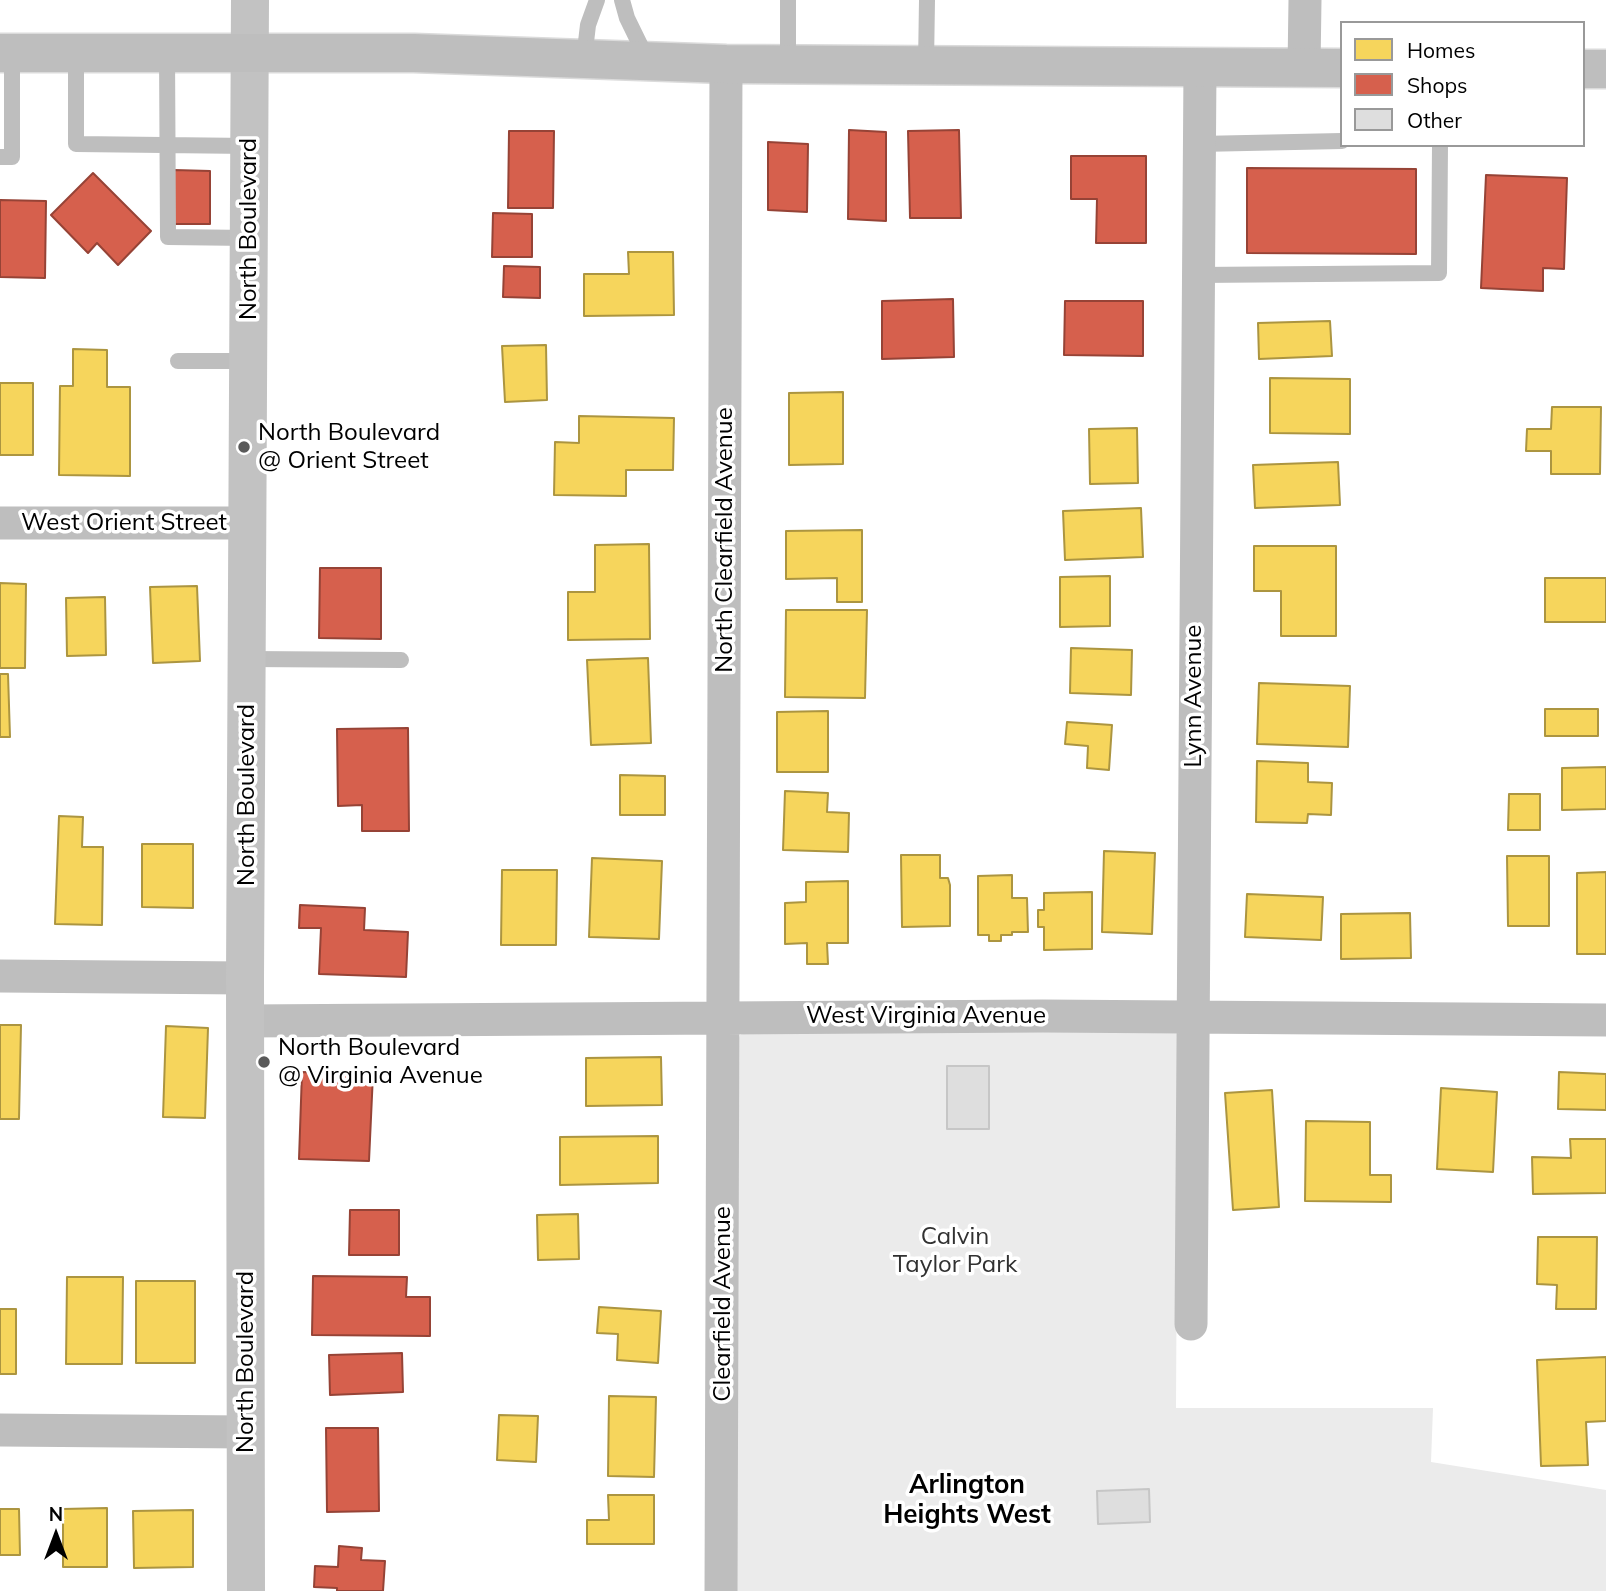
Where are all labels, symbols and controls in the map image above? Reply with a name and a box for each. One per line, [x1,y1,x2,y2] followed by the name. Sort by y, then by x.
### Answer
[1340,21,1585,147] legend
[1407,37,1475,63] text: Homes
[1407,72,1467,98] text: Shops
[1407,107,1462,133] text: Other
[235,138,263,320] street label: North Boulevard
[711,407,739,673] street label: North Clearfield Avenue
[258,419,440,475] place label: North Boulevard @ Orient Street
[236,439,252,455] marker: North Boulevard @ Orient Street
[21,509,227,537] street label: West Orient Street
[1180,625,1208,767] street label: Lynn Avenue
[233,704,261,886] street label: North Boulevard
[806,1002,1046,1030] street label: West Virginia Avenue
[278,1034,483,1090] place label: North Boulevard @ Virginia Avenue
[256,1054,272,1070] marker: North Boulevard @ Virginia Avenue
[709,1206,737,1402] street label: Clearfield Avenue
[893,1223,1017,1279] park label: Calvin Taylor Park
[232,1271,260,1453] street label: North Boulevard
[883,1469,1051,1530] district label: Arlington Heights West
[21,1500,91,1570] north arrow
[49,1502,63,1526] text: N

